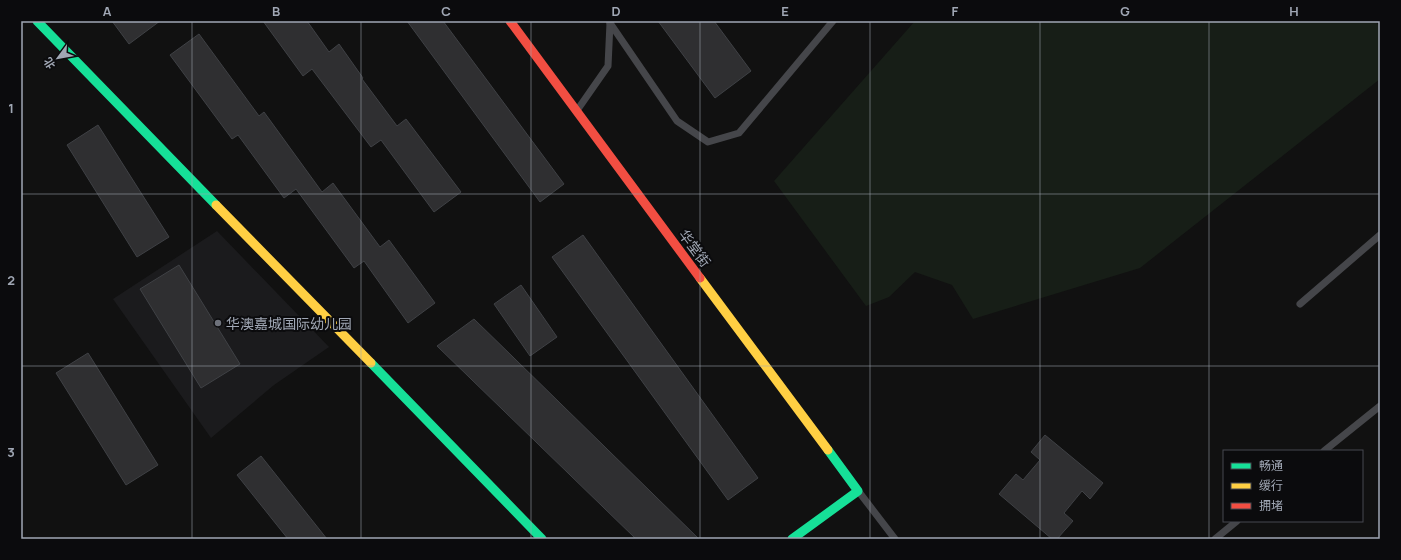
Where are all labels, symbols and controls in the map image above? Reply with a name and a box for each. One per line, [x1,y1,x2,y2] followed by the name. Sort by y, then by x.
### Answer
[103,2,112,20] text: A
[272,2,280,20] text: B
[441,2,451,20] text: C
[611,2,621,20] text: D
[781,2,789,20] text: E
[952,2,959,20] text: F
[1120,2,1130,20] text: G
[1289,2,1299,20] text: H
[38,38,78,78] north arrow
[40,55,58,72] text: 北
[8,99,14,117] text: 1
[675,226,715,270] street label: 华堂街
[7,271,15,289] text: 2
[226,314,352,333] place label: 华澳嘉城国际幼儿园
[213,318,223,328] marker: 华澳嘉城国际幼儿园
[7,443,15,461] text: 3
[1223,450,1363,522] legend
[1259,457,1283,474] text: 畅通
[1259,477,1283,494] text: 缓行
[1259,497,1283,514] text: 拥堵

